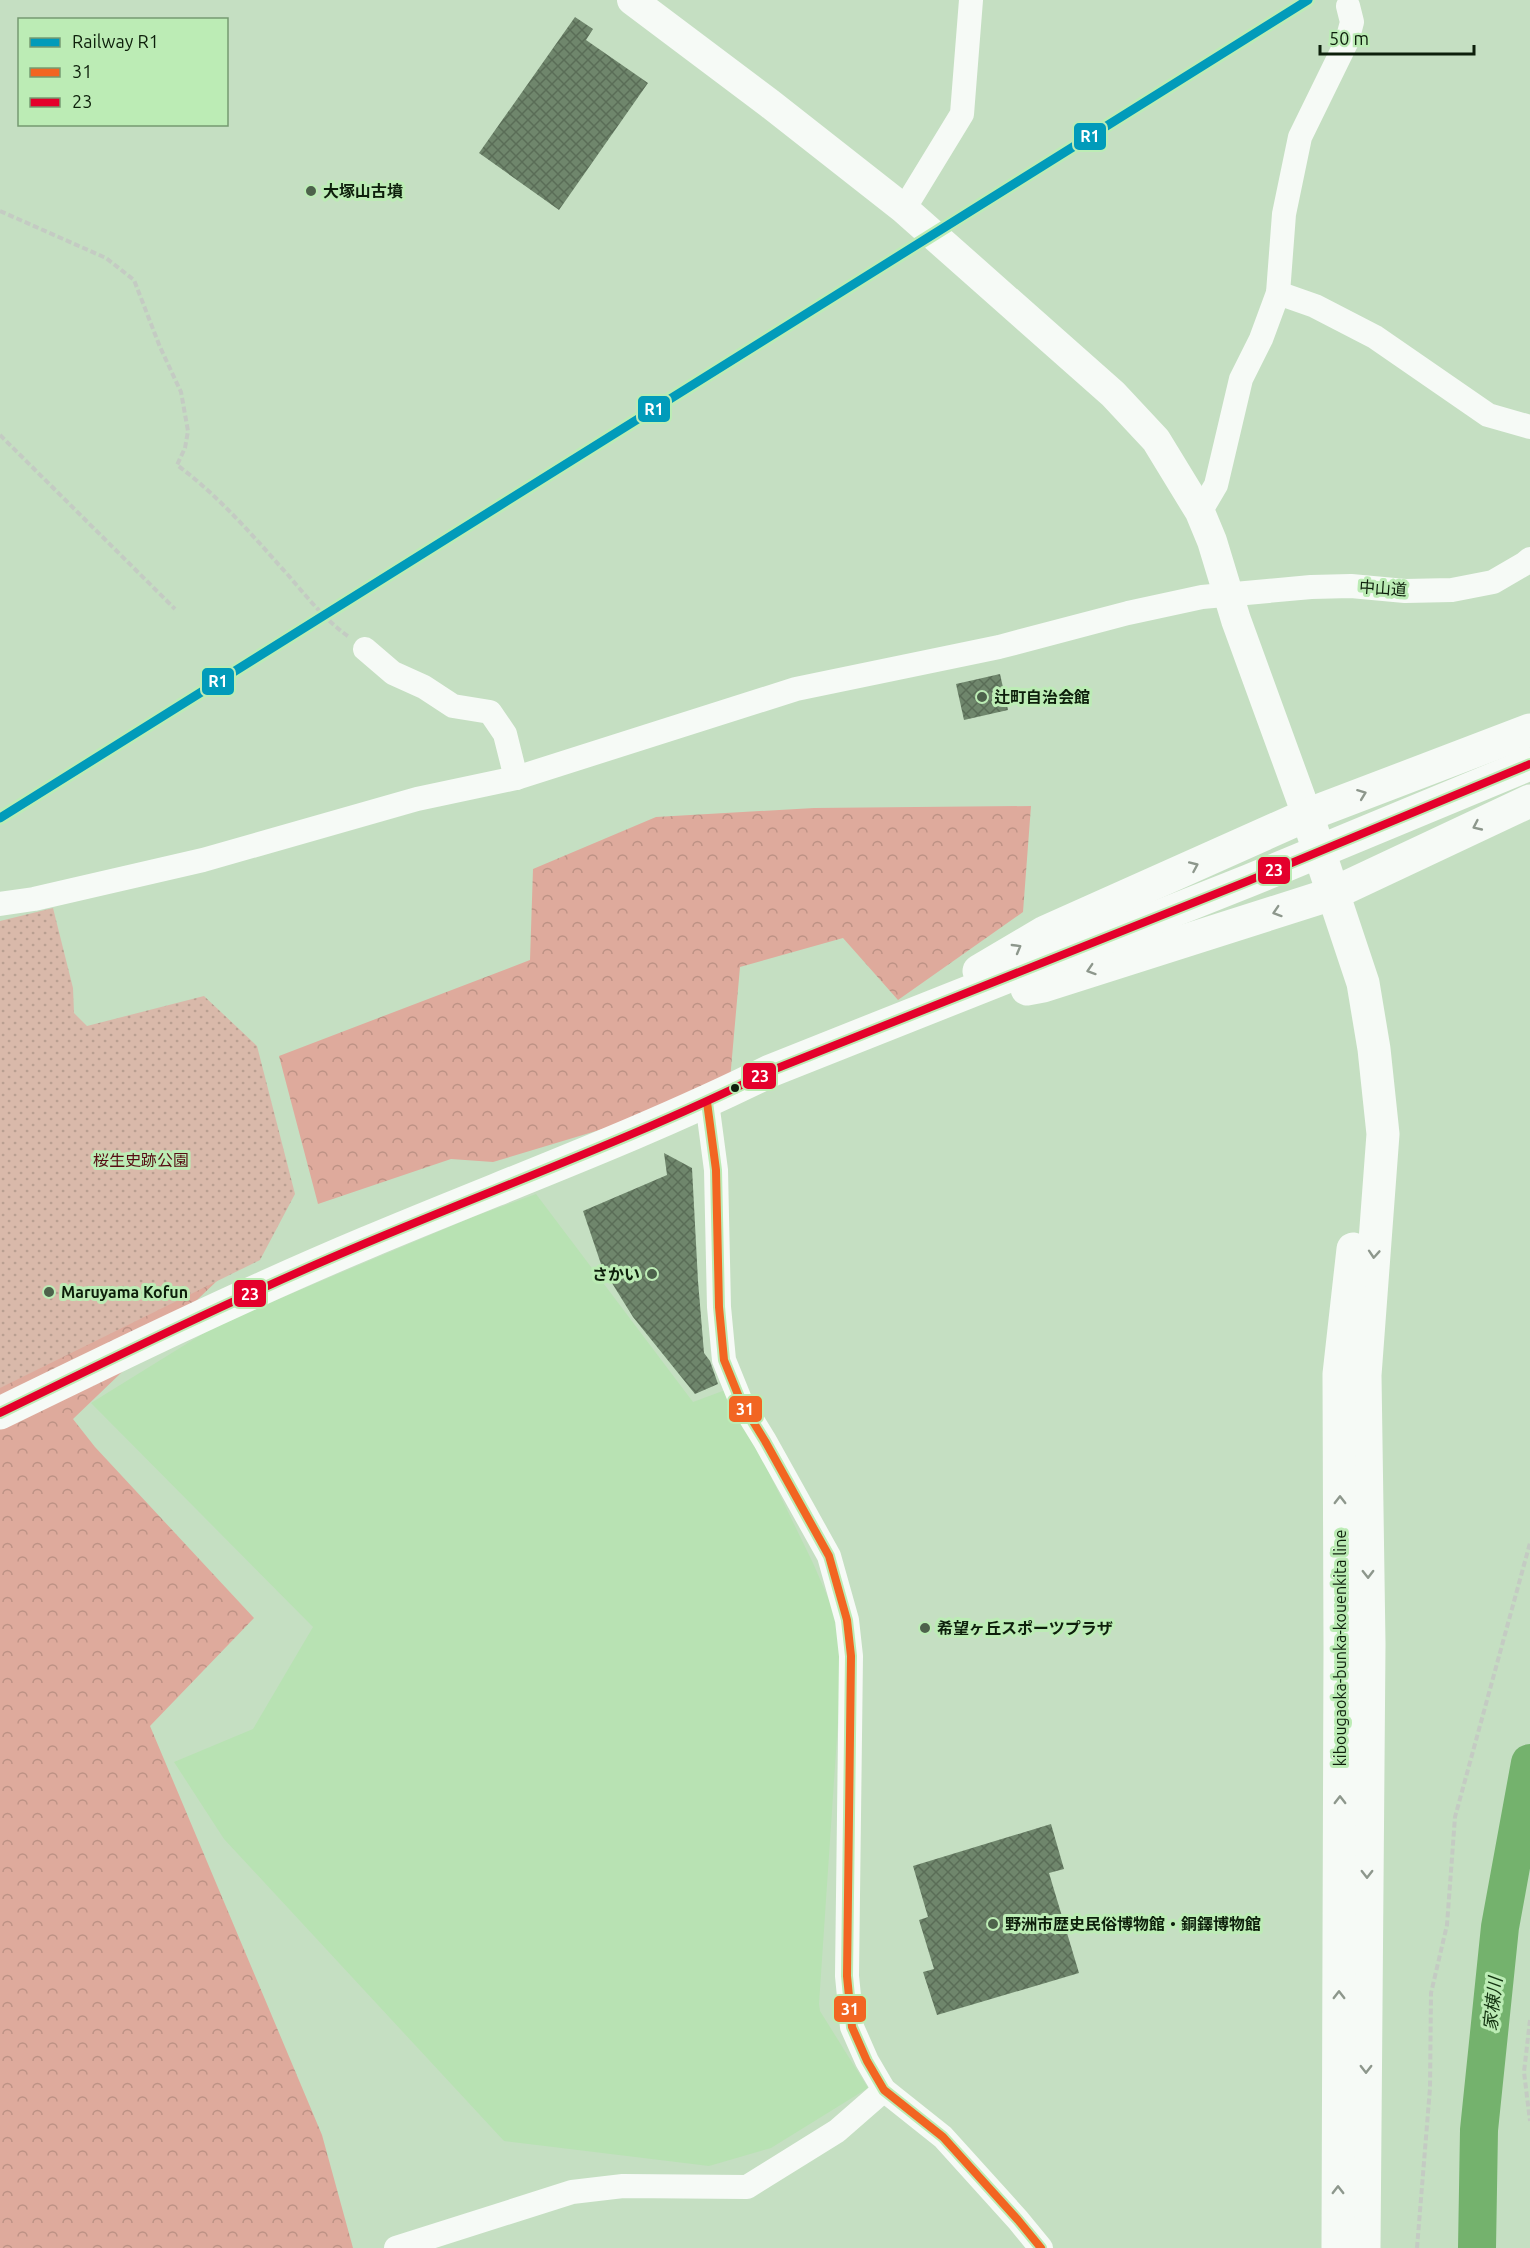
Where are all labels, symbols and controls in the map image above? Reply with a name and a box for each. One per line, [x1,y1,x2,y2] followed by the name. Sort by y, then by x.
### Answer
[18,18,228,126] legend
[1320,18,1474,56] scale bar
[1329,28,1369,48] text: 50 m
[72,31,159,51] text: Railway R1
[72,61,92,81] text: 31
[72,91,92,111] text: 23
[1073,122,1107,151] line badge: R1
[1080,127,1100,145] text: R1
[323,182,403,200] place label: 大塚山古墳
[304,184,318,198] marker: 大塚山古墳
[637,395,671,423] line badge: R1
[644,400,664,418] text: R1
[1358,577,1408,599] street label: 中山道
[201,667,235,696] line badge: R1
[208,672,228,690] text: R1
[994,688,1090,706] place label: 辻町自治会館
[975,690,989,704] marker: 辻町自治会館
[1356,789,1367,802] one-way arrow
[1473,818,1484,830] one-way arrow
[1257,856,1291,885] line badge: 23
[1187,861,1198,873] one-way arrow
[1265,861,1283,879] text: 23
[1272,905,1283,917] one-way arrow
[1011,944,1021,955] one-way arrow
[1086,963,1097,976] one-way arrow
[742,1062,777,1090] line badge: 23
[751,1067,769,1085] text: 23
[729,1082,741,1094] unlabelled marker
[93,1151,189,1169] park label: 桜生史跡公園
[1368,1249,1381,1258] one-way arrow
[592,1265,640,1283] place label: さかい
[645,1267,659,1281] marker: さかい
[233,1279,267,1308] line badge: 23
[61,1283,188,1301] place label: Maruyama Kofun
[42,1285,56,1299] marker: Maruyama Kofun
[241,1285,259,1303] text: 23
[728,1395,763,1423] line badge: 31
[736,1400,754,1418] text: 31
[1334,1495,1346,1504] one-way arrow
[1331,1530,1349,1766] street label: kibougaoka-bunka-kouenkita line
[1362,1570,1374,1579] one-way arrow
[937,1619,1113,1637] place label: 希望ヶ丘スポーツプラザ
[918,1621,932,1635] marker: 希望ヶ丘スポーツプラザ
[1334,1795,1346,1804] one-way arrow
[1361,1870,1373,1879] one-way arrow
[1005,1915,1261,1933] place label: 野洲市歴史民俗博物館・銅鐸博物館
[986,1917,1000,1931] marker: 野洲市歴史民俗博物館・銅鐸博物館
[1479,1974,1505,2032] water label: 家棟川
[1333,1990,1345,1999] one-way arrow
[833,1995,867,2023] line badge: 31
[841,2000,859,2018] text: 31
[1359,2065,1372,2074] one-way arrow
[1332,2185,1344,2194] one-way arrow

